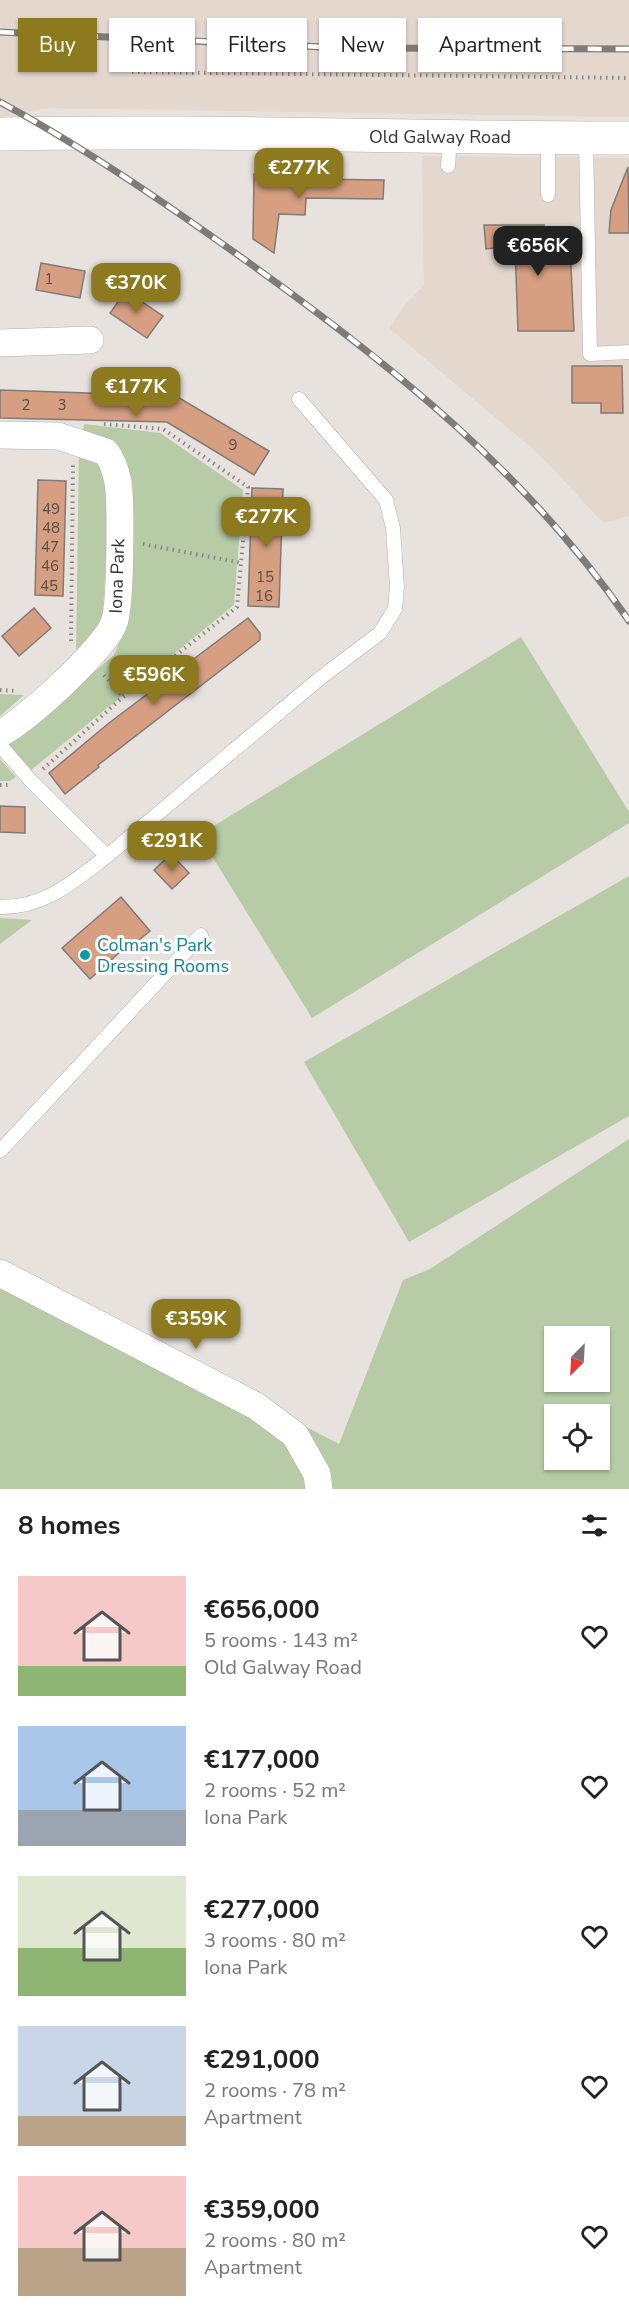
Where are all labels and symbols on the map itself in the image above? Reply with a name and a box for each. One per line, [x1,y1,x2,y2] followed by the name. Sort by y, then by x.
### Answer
[369,125,511,149] street label: Old Galway Road
[257,148,341,199] pin: €277K
[496,226,580,277] pin: €656K
[94,263,178,314] pin: €370K
[44,269,54,289] house number: 1
[94,367,178,418] pin: €177K
[21,395,31,415] house number: 2
[57,395,67,415] house number: 3
[228,435,238,455] house number: 9
[224,497,308,548] pin: €277K
[42,499,60,519] house number: 49
[42,518,60,538] house number: 48
[41,537,59,557] house number: 47
[104,537,130,614] street label: Iona Park
[41,556,59,576] house number: 46
[256,567,274,587] house number: 15
[40,576,58,596] house number: 45
[255,586,273,606] house number: 16
[112,655,196,706] pin: €596K
[130,821,214,872] pin: €291K
[97,933,229,978] place label: Colman's Park Dressing Rooms
[78,948,92,962] marker: Colman's Park Dressing Rooms
[154,1299,238,1350] pin: €359K
[544,1326,610,1392] north arrow

